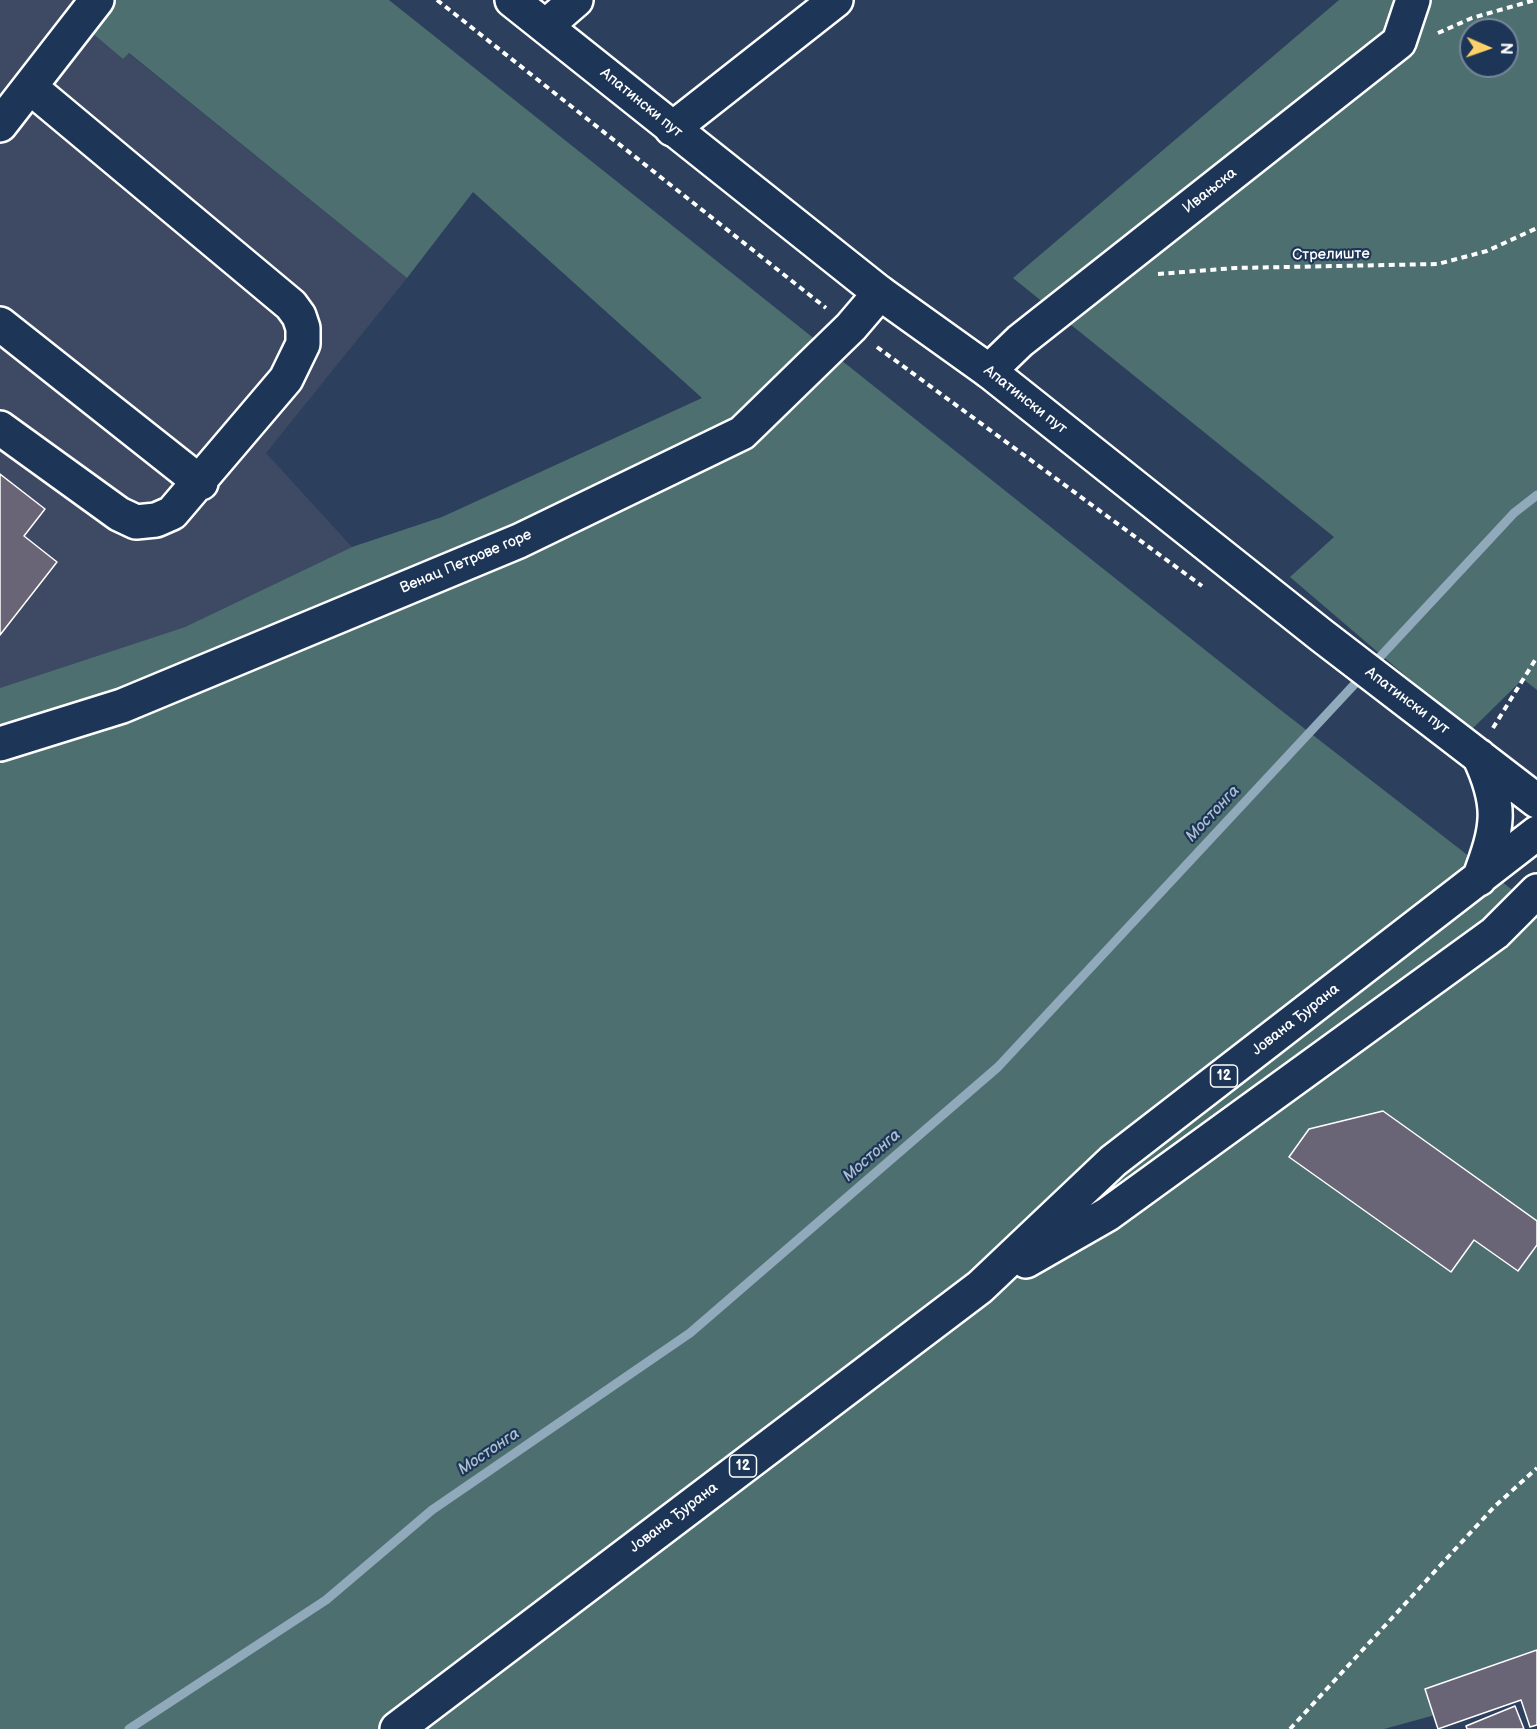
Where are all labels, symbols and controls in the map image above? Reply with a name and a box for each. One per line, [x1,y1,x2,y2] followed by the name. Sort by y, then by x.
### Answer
[1459,18,1519,78] north arrow
[1496,42,1515,55] text: N
[596,64,686,142] street label: Апатински пут
[1179,164,1241,218] street label: Ивањска
[1292,245,1370,265] street label: Стрелиште
[980,362,1070,438] street label: Апатински пут
[397,526,535,598] street label: Венац Петрове горе
[1361,663,1453,739] street label: Апатински пут
[1182,782,1244,846] water label: Мостонга
[1249,980,1343,1060] street label: Јована Ђурана
[1210,1065,1238,1087] road number: 12
[839,1126,905,1186] water label: Мостонга
[455,1424,523,1480] water label: Мостонга
[730,1455,756,1477] road number: 12
[626,1479,722,1557] street label: Јована Ђурана

